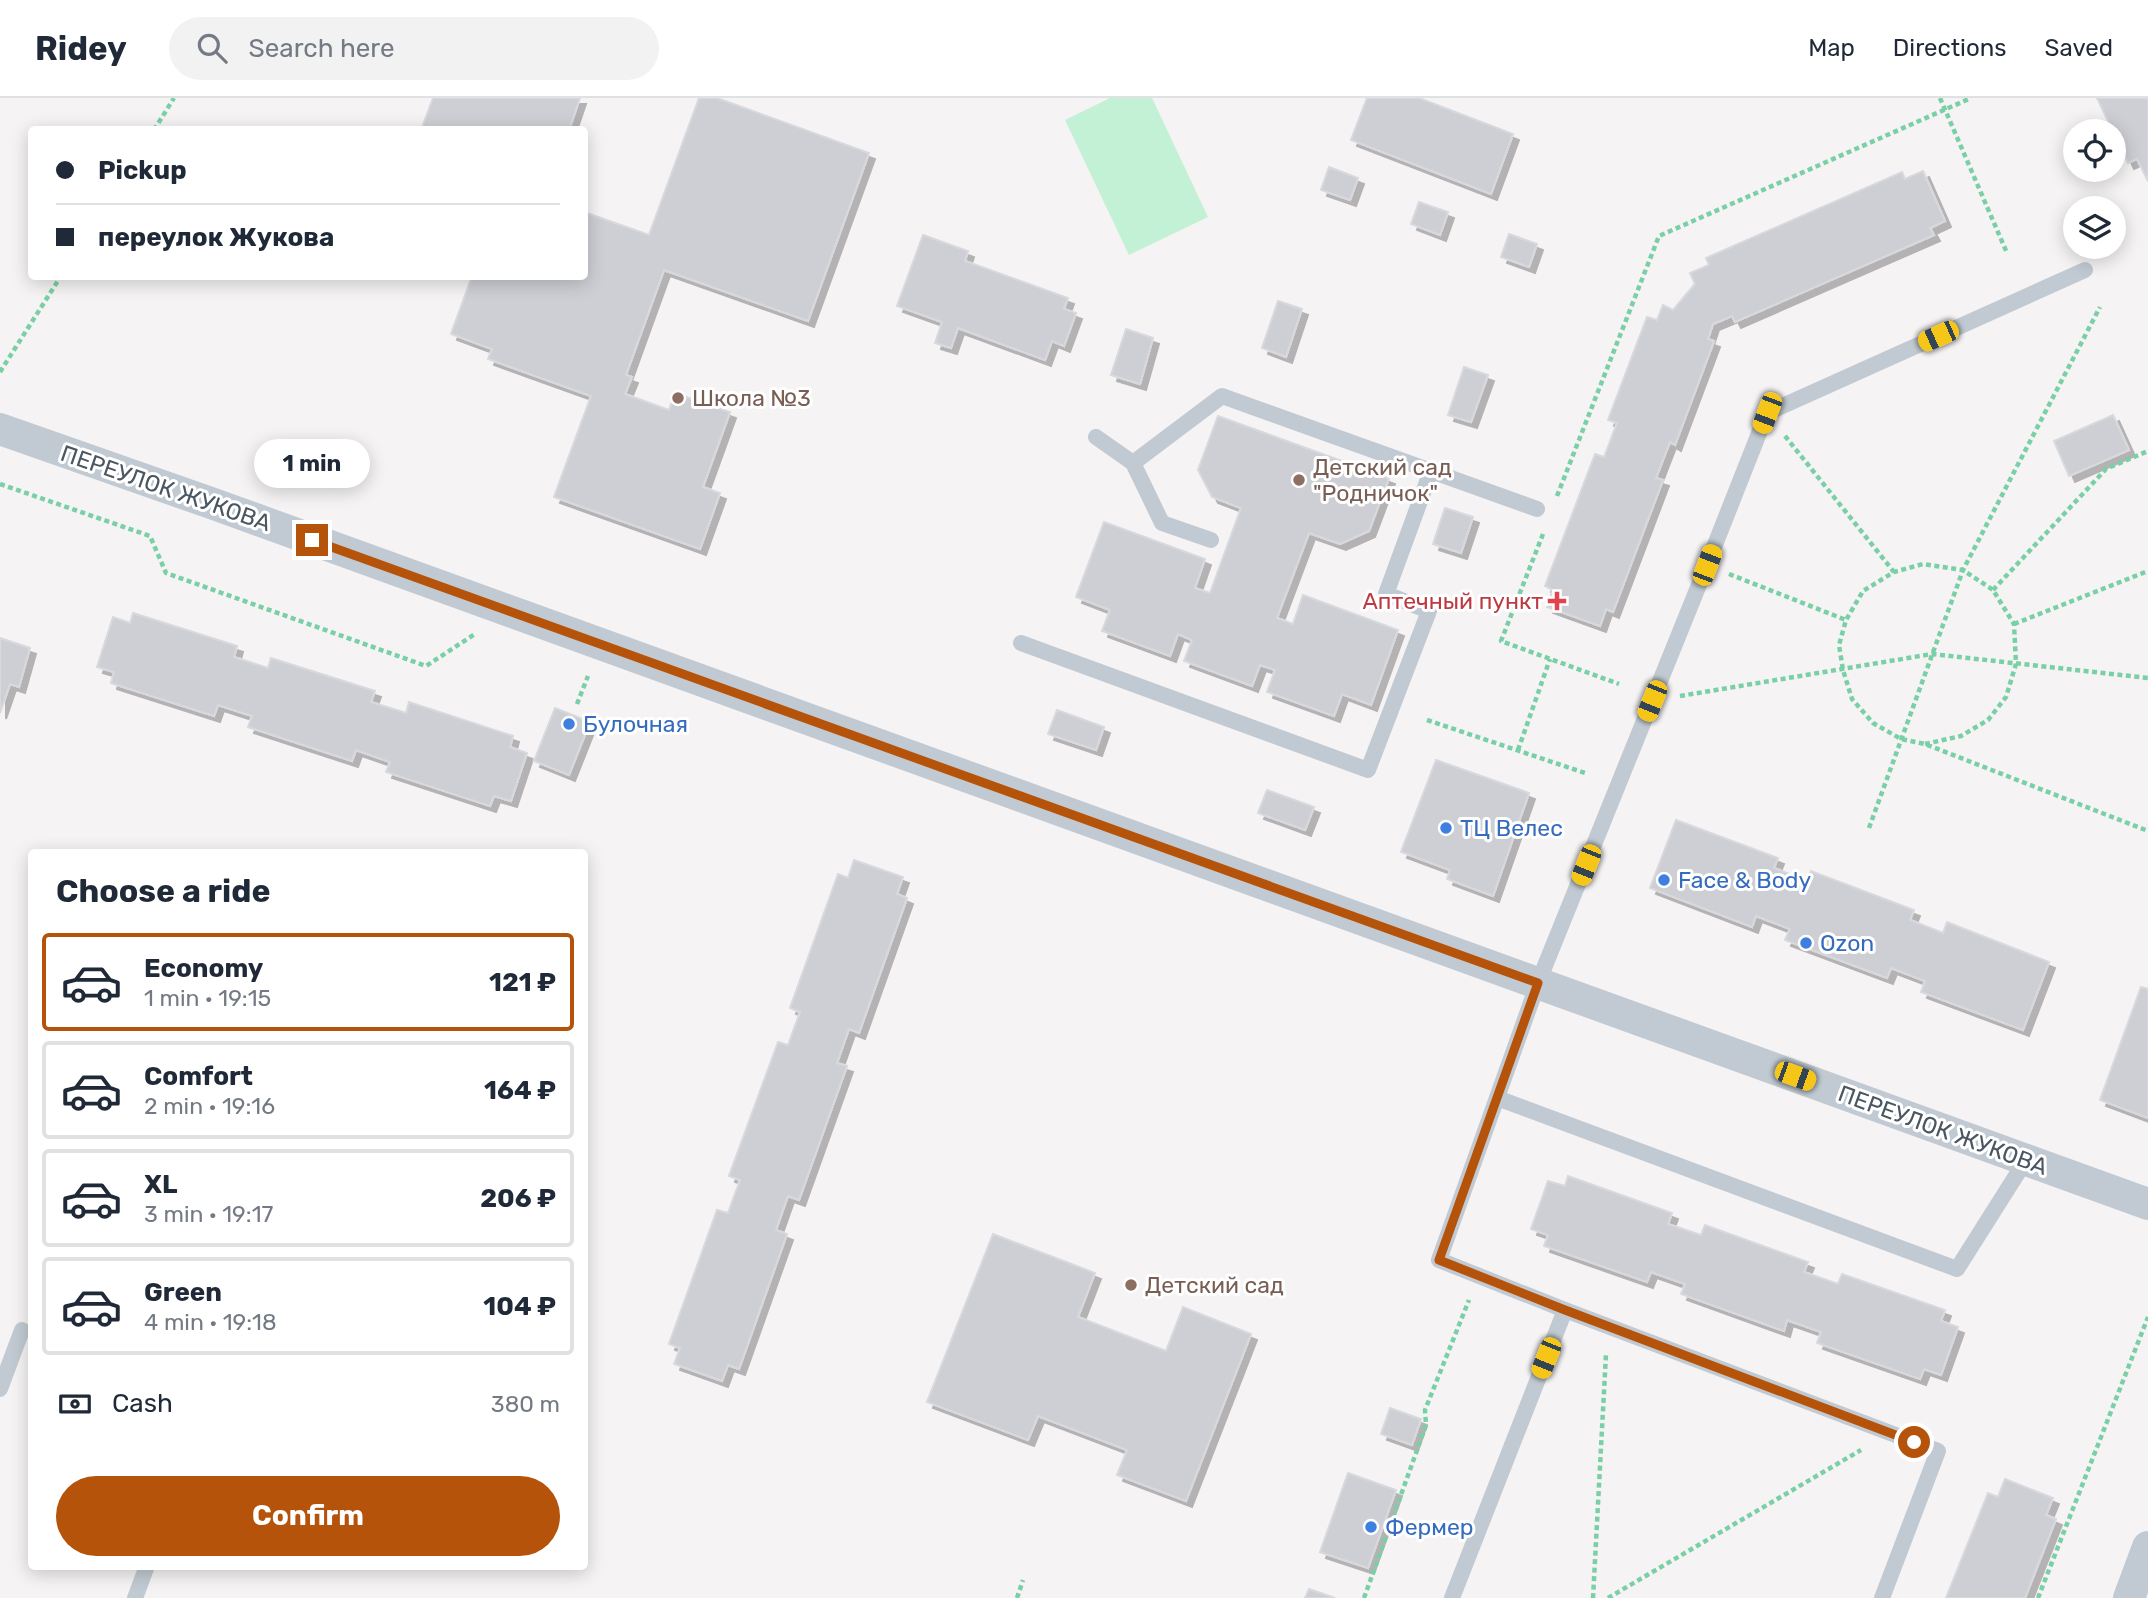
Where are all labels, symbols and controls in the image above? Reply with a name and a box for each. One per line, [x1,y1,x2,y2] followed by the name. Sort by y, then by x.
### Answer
[169,17,659,80] search box
[35,29,127,68] text: Ridey
[193,29,231,67] icon: search
[249,33,394,64] text: Search here
[1808,34,1855,62] text: Map
[1893,34,2006,62] text: Directions
[2044,34,2113,62] text: Saved
[2063,119,2126,259] map controls
[2063,119,2126,182] button: locate
[98,155,187,186] text: Pickup
[2063,196,2126,259] button: layers
[98,222,334,253] text: переулок Жукова
[1915,318,1962,354] car
[692,384,811,412] place label: Школа №3
[670,390,686,406] marker: Школа №3
[1750,390,1785,436] car
[254,438,370,488] callout: 1 min
[57,439,275,537] street label: ПЕРЕУЛОК ЖУКОВА
[283,449,341,477] text: 1 min
[1313,453,1452,507] place label: Детский сад "Родничок"
[1291,472,1307,488] marker: Детский сад "Родничок"
[296,524,328,556] route end
[1690,542,1725,588] car
[1362,587,1543,615] place label: Аптечный пункт
[1549,593,1565,609] marker: Аптечный пункт
[1635,678,1670,724] car
[583,710,688,738] place label: Булочная
[561,716,577,732] marker: Булочная
[1460,814,1563,842] place label: ТЦ Велес
[1438,820,1454,836] marker: ТЦ Велес
[1569,842,1604,888] car
[1678,866,1812,894] place label: Face & Body
[56,872,270,910] text: Choose a ride
[1656,872,1672,888] marker: Face & Body
[1820,929,1874,957] place label: Ozon
[1798,935,1814,951] marker: Ozon
[60,951,123,1014] icon: car
[144,953,263,984] text: Economy
[489,967,556,998] text: 121 ₽
[144,984,271,1012] text: 1 min · 19:15
[60,1059,123,1122] icon: car
[1772,1059,1819,1093] car
[144,1061,253,1092] text: Comfort
[484,1075,556,1106] text: 164 ₽
[1835,1079,2051,1181] street label: ПЕРЕУЛОК ЖУКОВА
[144,1092,275,1120] text: 2 min · 19:16
[60,1167,123,1230] icon: car
[144,1169,177,1200] text: XL
[480,1183,556,1214] text: 206 ₽
[144,1200,273,1228] text: 3 min · 19:17
[1145,1271,1284,1299] place label: Детский сад
[60,1275,123,1338] icon: car
[144,1277,222,1308] text: Green
[1123,1277,1139,1293] marker: Детский сад
[483,1291,556,1322] text: 104 ₽
[144,1308,277,1336] text: 4 min · 19:18
[1529,1335,1564,1381] car
[56,1385,94,1423] icon: cash
[112,1388,173,1419] text: Cash
[491,1390,560,1418] text: 380 m
[1898,1426,1930,1458] route start
[56,1476,560,1556] button: Confirm
[1385,1513,1474,1541] place label: Фермер
[1363,1519,1379,1535] marker: Фермер

